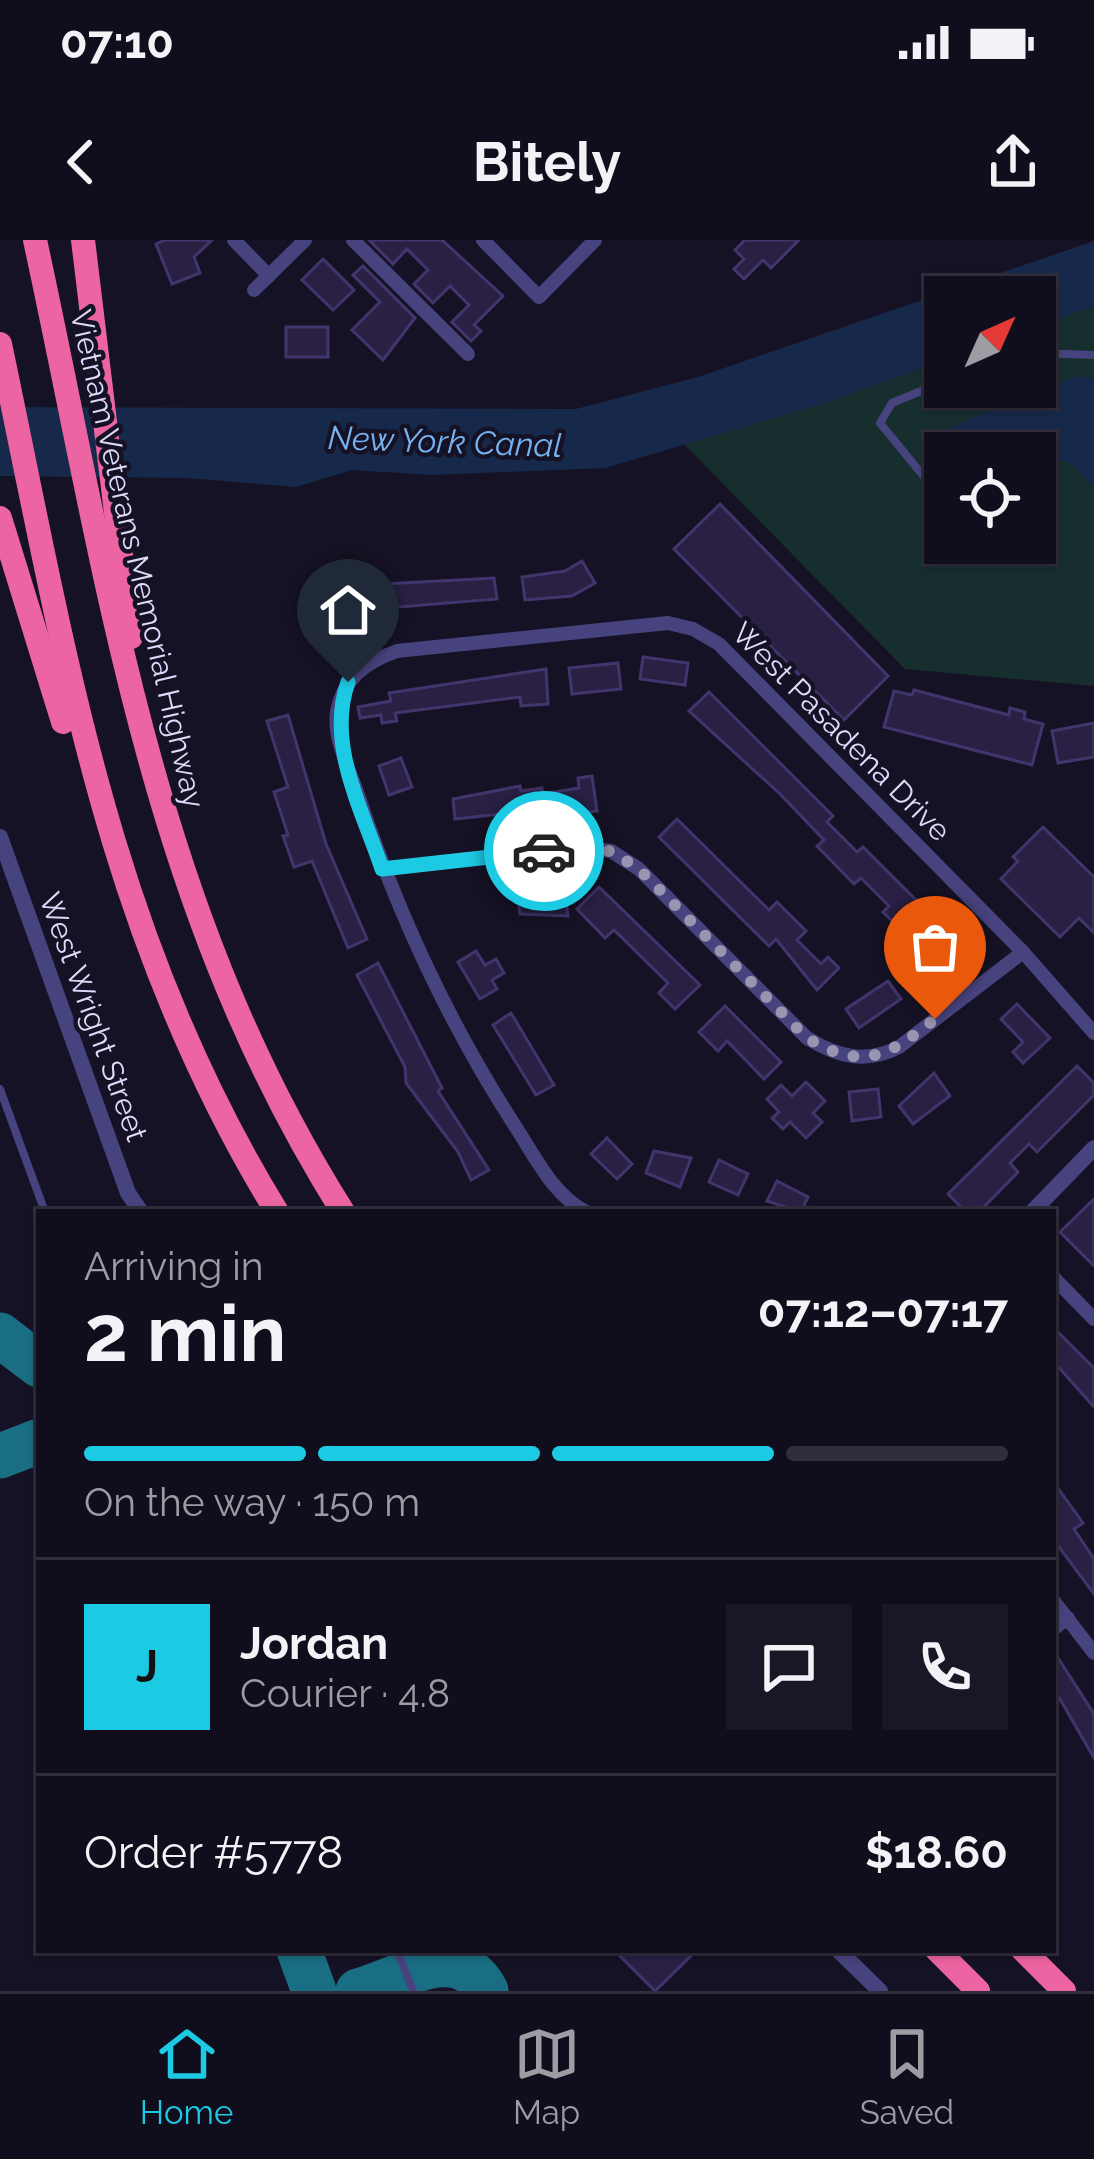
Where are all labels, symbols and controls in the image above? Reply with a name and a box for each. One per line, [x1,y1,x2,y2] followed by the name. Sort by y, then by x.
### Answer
[60,16,174,69] text: 07:10
[48,129,114,195] icon: back
[980,129,1046,195] icon: share
[473,130,621,194] text: Bitely
[924,276,1056,408] north arrow
[924,276,1056,564] map controls
[63,306,212,811] street label: Vietnam Veterans Memorial Highway
[327,418,563,465] water label: New York Canal
[924,432,1056,564] button: locate
[297,559,399,682] pin
[315,577,381,643] icon: home
[725,615,958,848] street label: West Pasadena Drive
[484,791,604,911] courier
[511,818,577,884] icon: car
[32,888,155,1146] street label: West Wright Street
[884,896,986,1019] pin
[902,914,968,980] icon: bag
[84,1243,264,1289] text: Arriving in
[758,1285,1008,1338] text: 07:12–07:17
[84,1288,286,1379] text: 2 min
[84,1479,420,1525] text: On the way · 150 m
[726,1604,852,1730] button: chat
[882,1604,1008,1730] button: phone
[240,1617,388,1670] text: Jordan
[136,1640,158,1693] text: J
[240,1670,450,1716] text: Courier · 4.8
[84,1826,343,1879] text: Order #5778
[865,1826,1008,1879] text: $18.60
[140,2021,233,2132] tab: Home
[513,2021,580,2132] tab: Map
[860,2021,954,2132] tab: Saved

